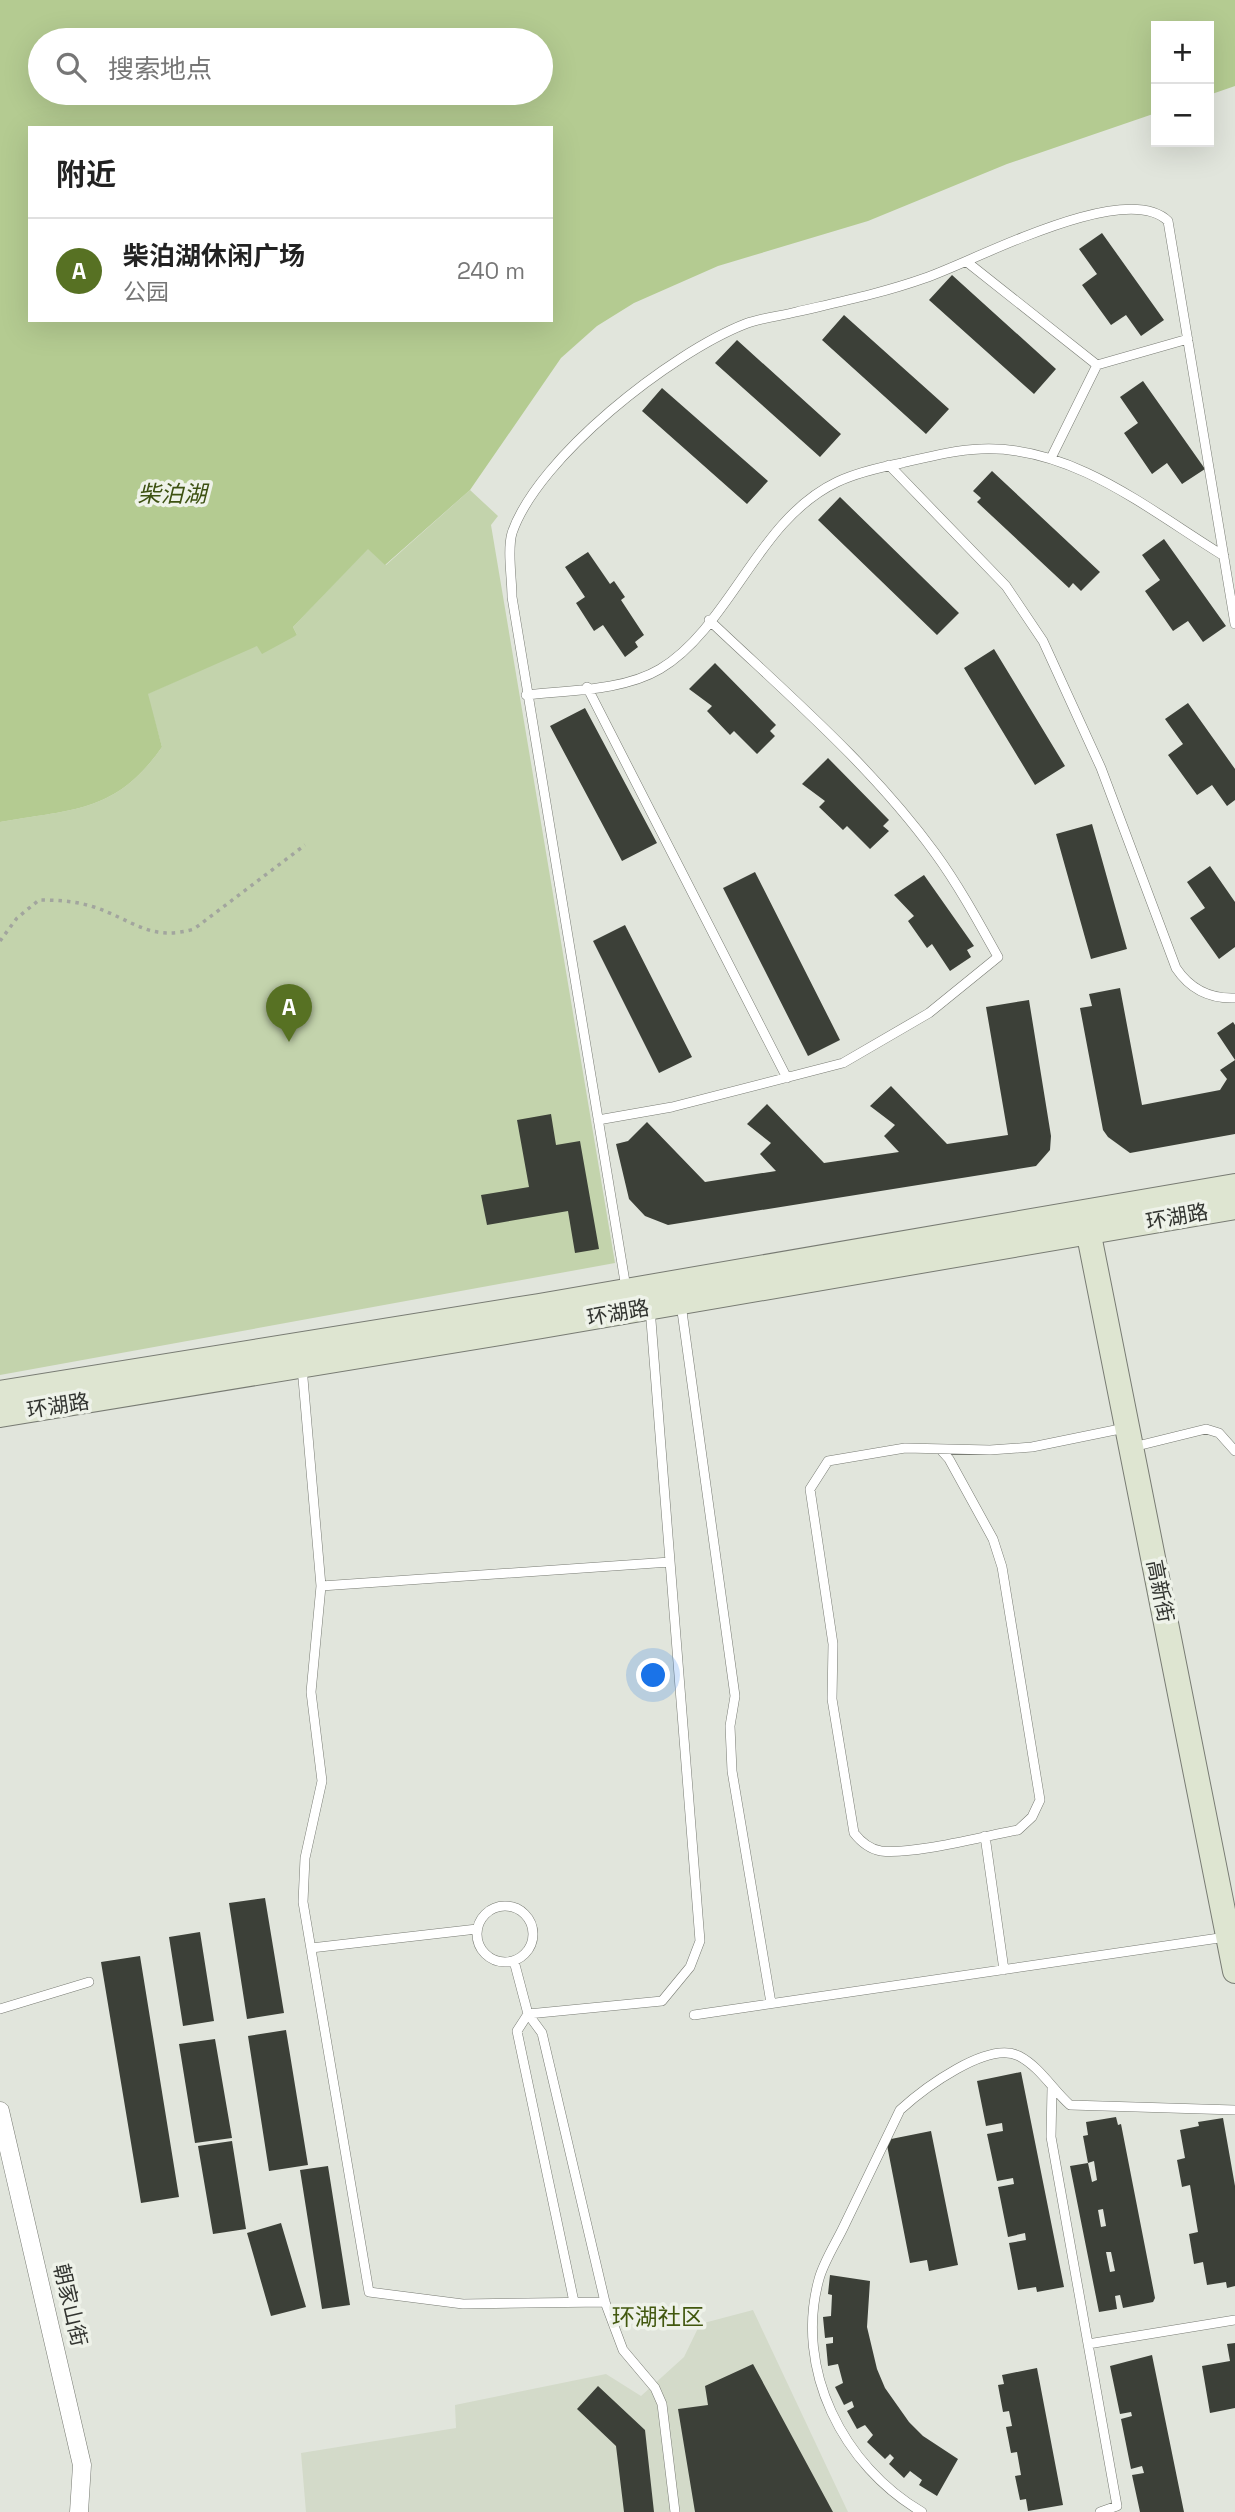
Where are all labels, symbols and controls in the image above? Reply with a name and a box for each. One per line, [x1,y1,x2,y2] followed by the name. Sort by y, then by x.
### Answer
[1151,21,1214,147] map controls
[1151,21,1214,84] button: +
[28,28,553,105] search box
[52,48,90,86] icon: search
[108,52,212,86] text: 搜索地点
[1151,84,1214,147] button: −
[56,155,116,194] text: 附近
[123,239,305,273] text: 柴泊湖休闲广场
[72,256,86,286] text: A
[457,256,525,286] text: 240 m
[123,277,169,307] text: 公园
[138,479,210,509] water label: 柴泊湖
[266,984,312,1042] pin: A
[1144,1198,1210,1235] street label: 环湖路
[585,1294,651,1331] street label: 环湖路
[25,1387,91,1424] street label: 环湖路
[1141,1557,1180,1624] street label: 高新街
[636,1658,670,1692] your location
[48,2261,93,2349] street label: 朝家山街
[612,2302,704,2332] district label: 环湖社区

